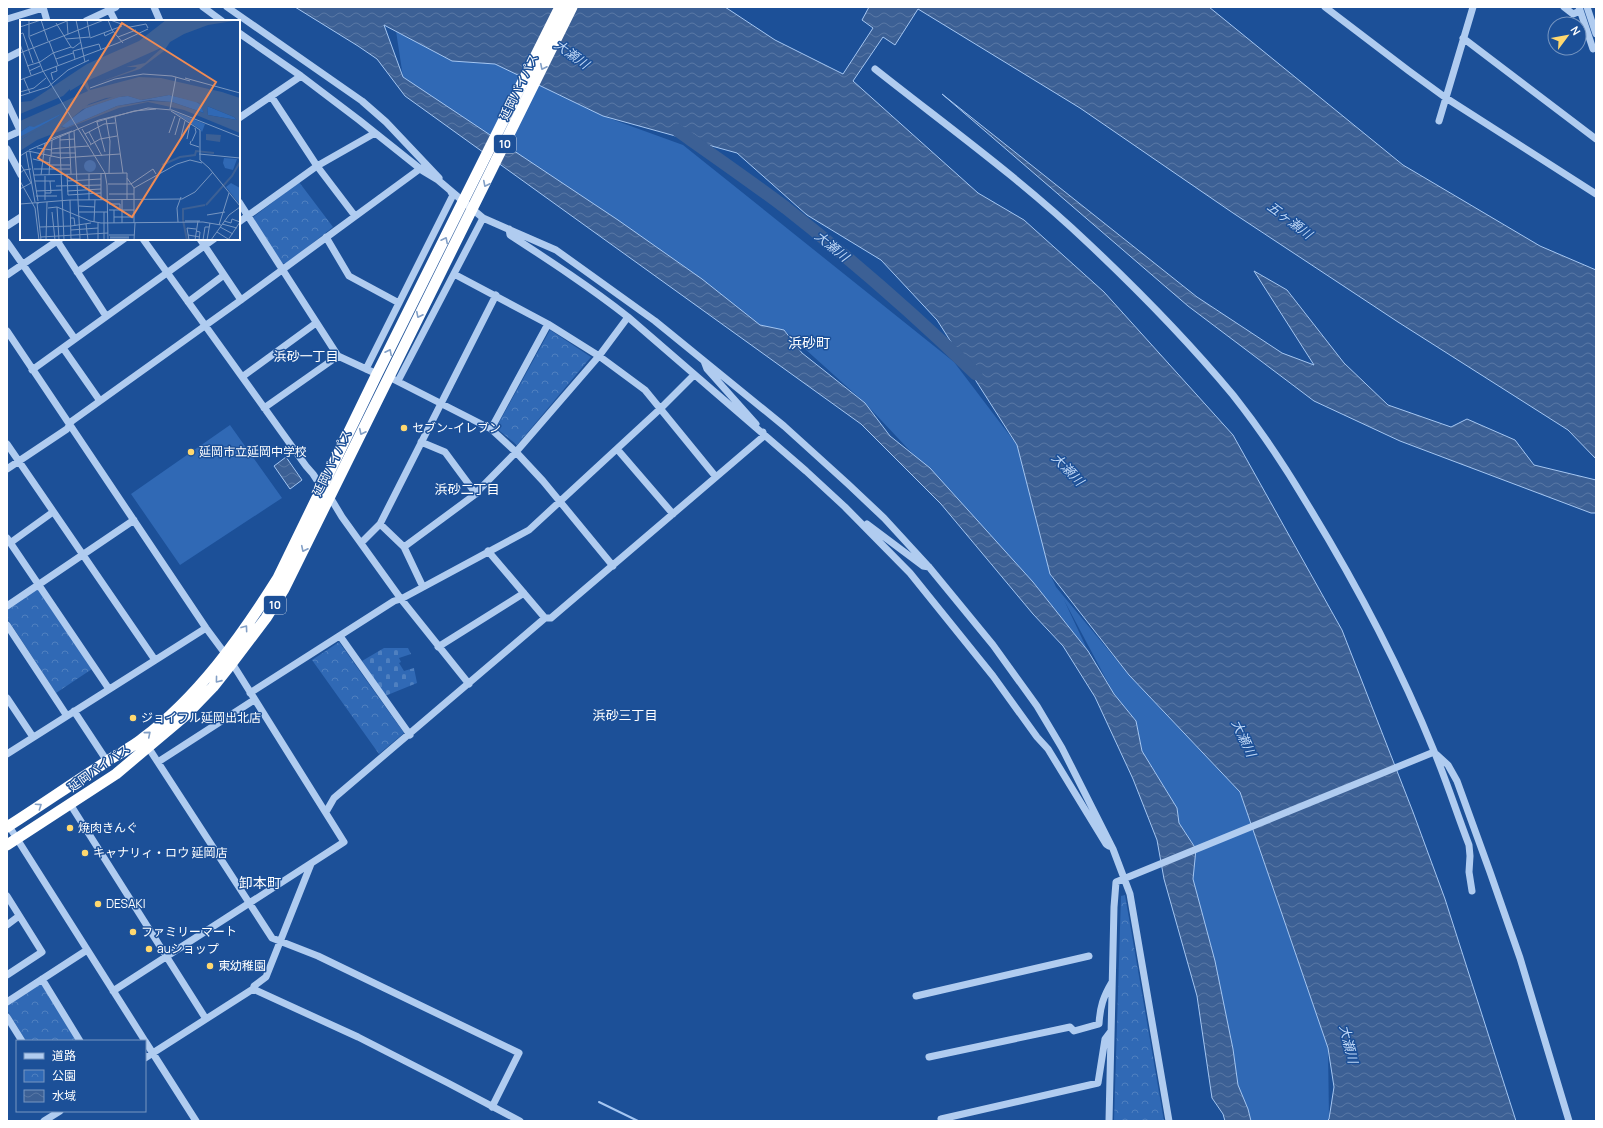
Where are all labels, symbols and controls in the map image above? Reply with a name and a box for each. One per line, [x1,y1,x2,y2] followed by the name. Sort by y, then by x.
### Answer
[1547,16,1587,56] north arrow
[20,20,240,240] inset map
[1567,23,1584,38] text: N
[551,35,595,74] water label: 大瀬川
[495,51,542,123] street label: 延岡バイパス
[540,63,548,70] one-way arrow
[494,135,516,153] road number: 10
[483,180,491,187] one-way arrow
[1264,197,1318,244] water label: 五ヶ瀬川
[811,227,854,267] water label: 大瀬川
[440,237,448,244] one-way arrow
[416,311,424,319] one-way arrow
[788,333,830,352] district label: 浜砂町
[273,347,339,365] district label: 浜砂一丁目
[384,349,391,356] one-way arrow
[412,419,501,436] place label: セブン-イレブン
[399,423,409,433] marker: セブン-イレブン
[308,427,355,499] street label: 延岡バイパス
[359,428,367,435] one-way arrow
[199,443,307,460] place label: 延岡市立延岡中学校
[186,447,196,457] marker: 延岡市立延岡中学校
[1048,449,1089,491] water label: 大瀬川
[434,480,500,498] district label: 浜砂二丁目
[301,544,309,552] one-way arrow
[264,596,286,614] road number: 10
[240,626,247,633] one-way arrow
[216,676,223,683] one-way arrow
[592,706,658,724] district label: 浜砂三丁目
[141,709,261,726] place label: ジョイフル延岡出北店
[128,713,138,723] marker: ジョイフル延岡出北店
[1228,717,1261,761] water label: 大瀬川
[143,732,151,739] one-way arrow
[65,740,133,796] street label: 延岡バイパス
[35,804,42,811] one-way arrow
[78,819,138,836] place label: 焼肉きんぐ
[65,823,75,833] marker: 焼肉きんぐ
[93,844,227,861] place label: キャナリィ・ロウ 延岡店
[80,848,90,858] marker: キャナリィ・ロウ 延岡店
[239,873,281,892] district label: 卸本町
[106,895,146,912] place label: DESAKI
[93,899,103,909] marker: DESAKI
[141,923,237,940] place label: ファミリーマート
[128,927,138,937] marker: ファミリーマート
[157,940,219,957] place label: auショップ
[144,944,154,954] marker: auショップ
[218,957,266,974] place label: 東幼稚園
[205,961,215,971] marker: 東幼稚園
[1336,1023,1363,1067] water label: 大瀬川
[16,1040,146,1112] legend
[52,1047,76,1064] text: 道路
[52,1067,76,1084] text: 公園
[52,1087,76,1104] text: 水域

